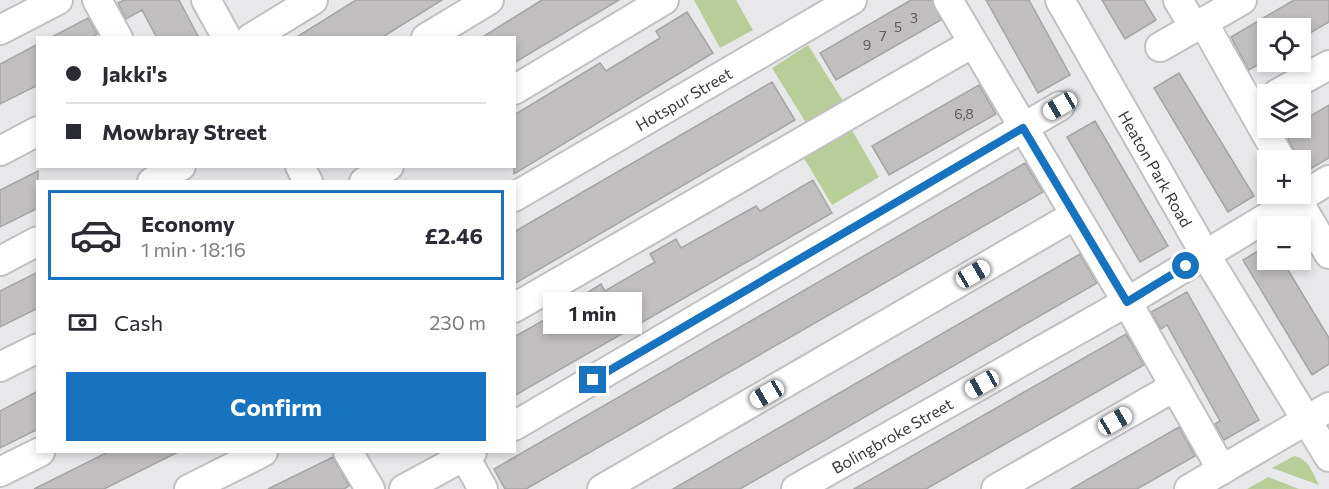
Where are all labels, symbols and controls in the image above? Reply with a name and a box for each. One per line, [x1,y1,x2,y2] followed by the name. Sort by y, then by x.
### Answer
[910,9,918,26] house number: 3
[894,18,902,35] house number: 5
[1257,18,1311,270] map controls
[1257,18,1311,72] button: locate
[879,27,887,44] house number: 7
[863,36,871,53] house number: 9
[102,60,167,87] text: Jakki's
[632,63,735,134] street label: Hotspur Street
[1257,84,1311,138] button: layers
[1040,89,1080,123] car
[954,105,974,122] house number: 6,8
[1115,107,1197,230] street label: Heaton Park Road
[102,118,267,145] text: Mowbray Street
[1257,150,1311,204] button: +
[69,208,123,262] icon: car
[141,210,235,237] text: Economy
[1257,216,1311,270] button: −
[424,222,483,249] text: £2.46
[141,237,246,261] text: 1 min · 18:16
[1172,252,1199,279] route start
[953,257,993,291] car
[544,293,642,335] callout: 1 min
[569,301,616,325] text: 1 min
[66,306,99,339] icon: cash
[114,309,163,336] text: Cash
[429,310,486,334] text: 230 m
[579,366,606,393] route end
[962,367,1002,401] car
[66,372,486,441] button: Confirm
[747,377,787,411] car
[828,393,956,477] street label: Bolingbroke Street
[1095,404,1135,438] car

